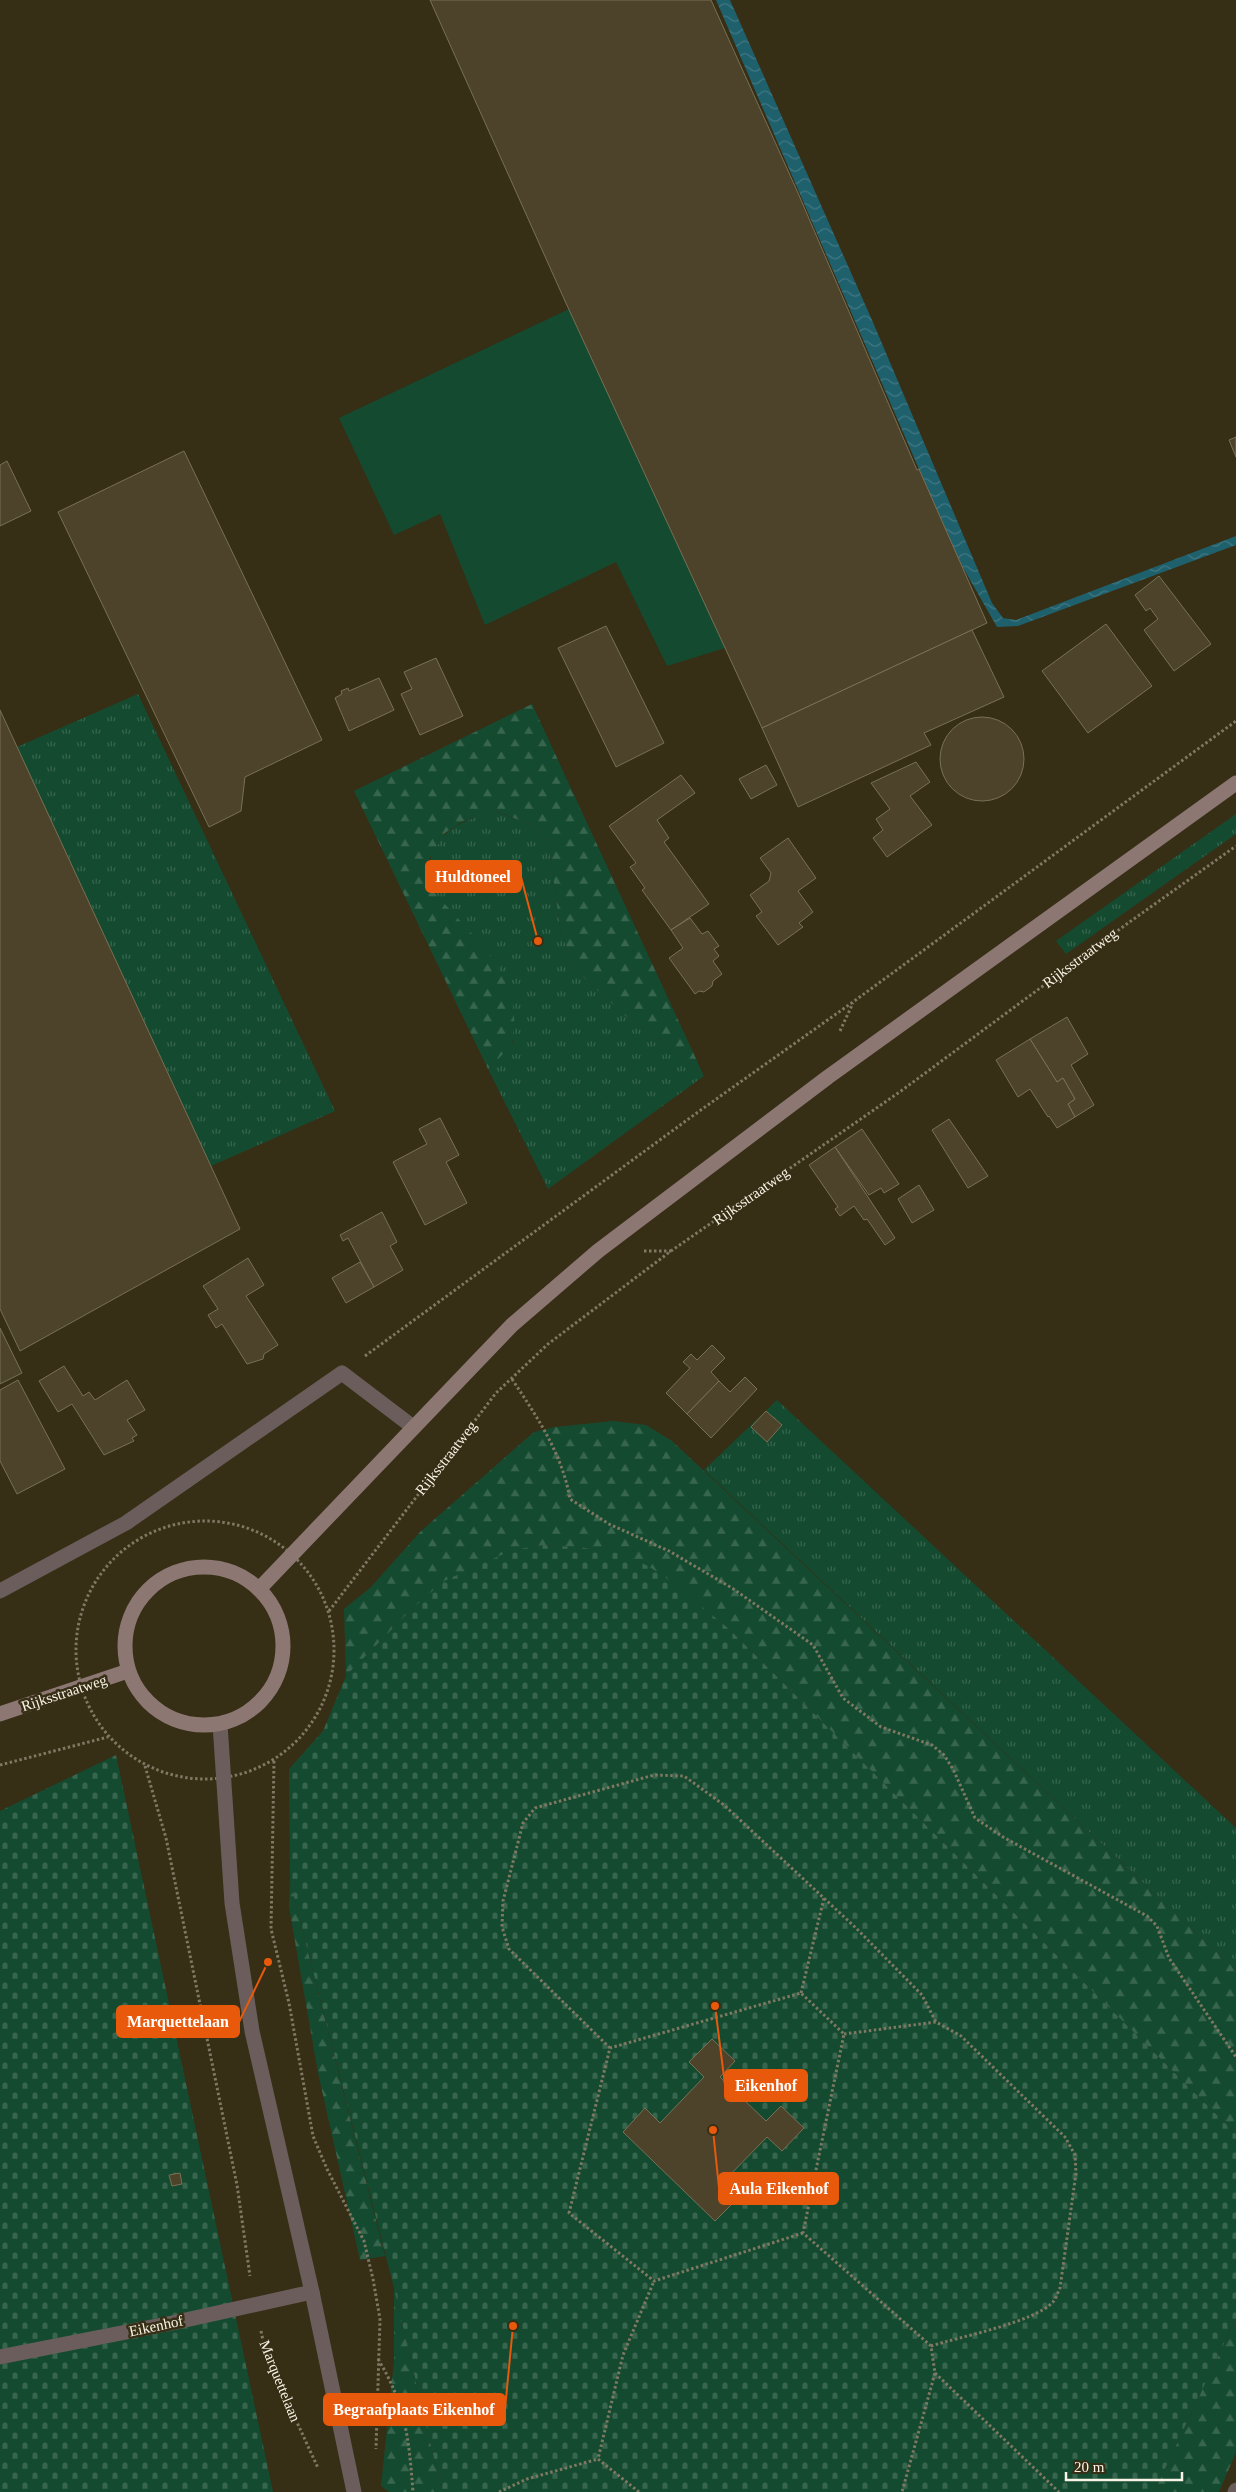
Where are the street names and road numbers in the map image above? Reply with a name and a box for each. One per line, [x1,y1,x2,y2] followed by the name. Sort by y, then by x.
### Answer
[1040,924,1121,991] street label: Rijksstraatweg
[710,1164,793,1228] street label: Rijksstraatweg
[412,1418,480,1498] street label: Rijksstraatweg
[19,1671,109,1714] street label: Rijksstraatweg
[127,2312,185,2340] street label: Eikenhof
[256,2338,304,2425] street label: Marquettelaan

